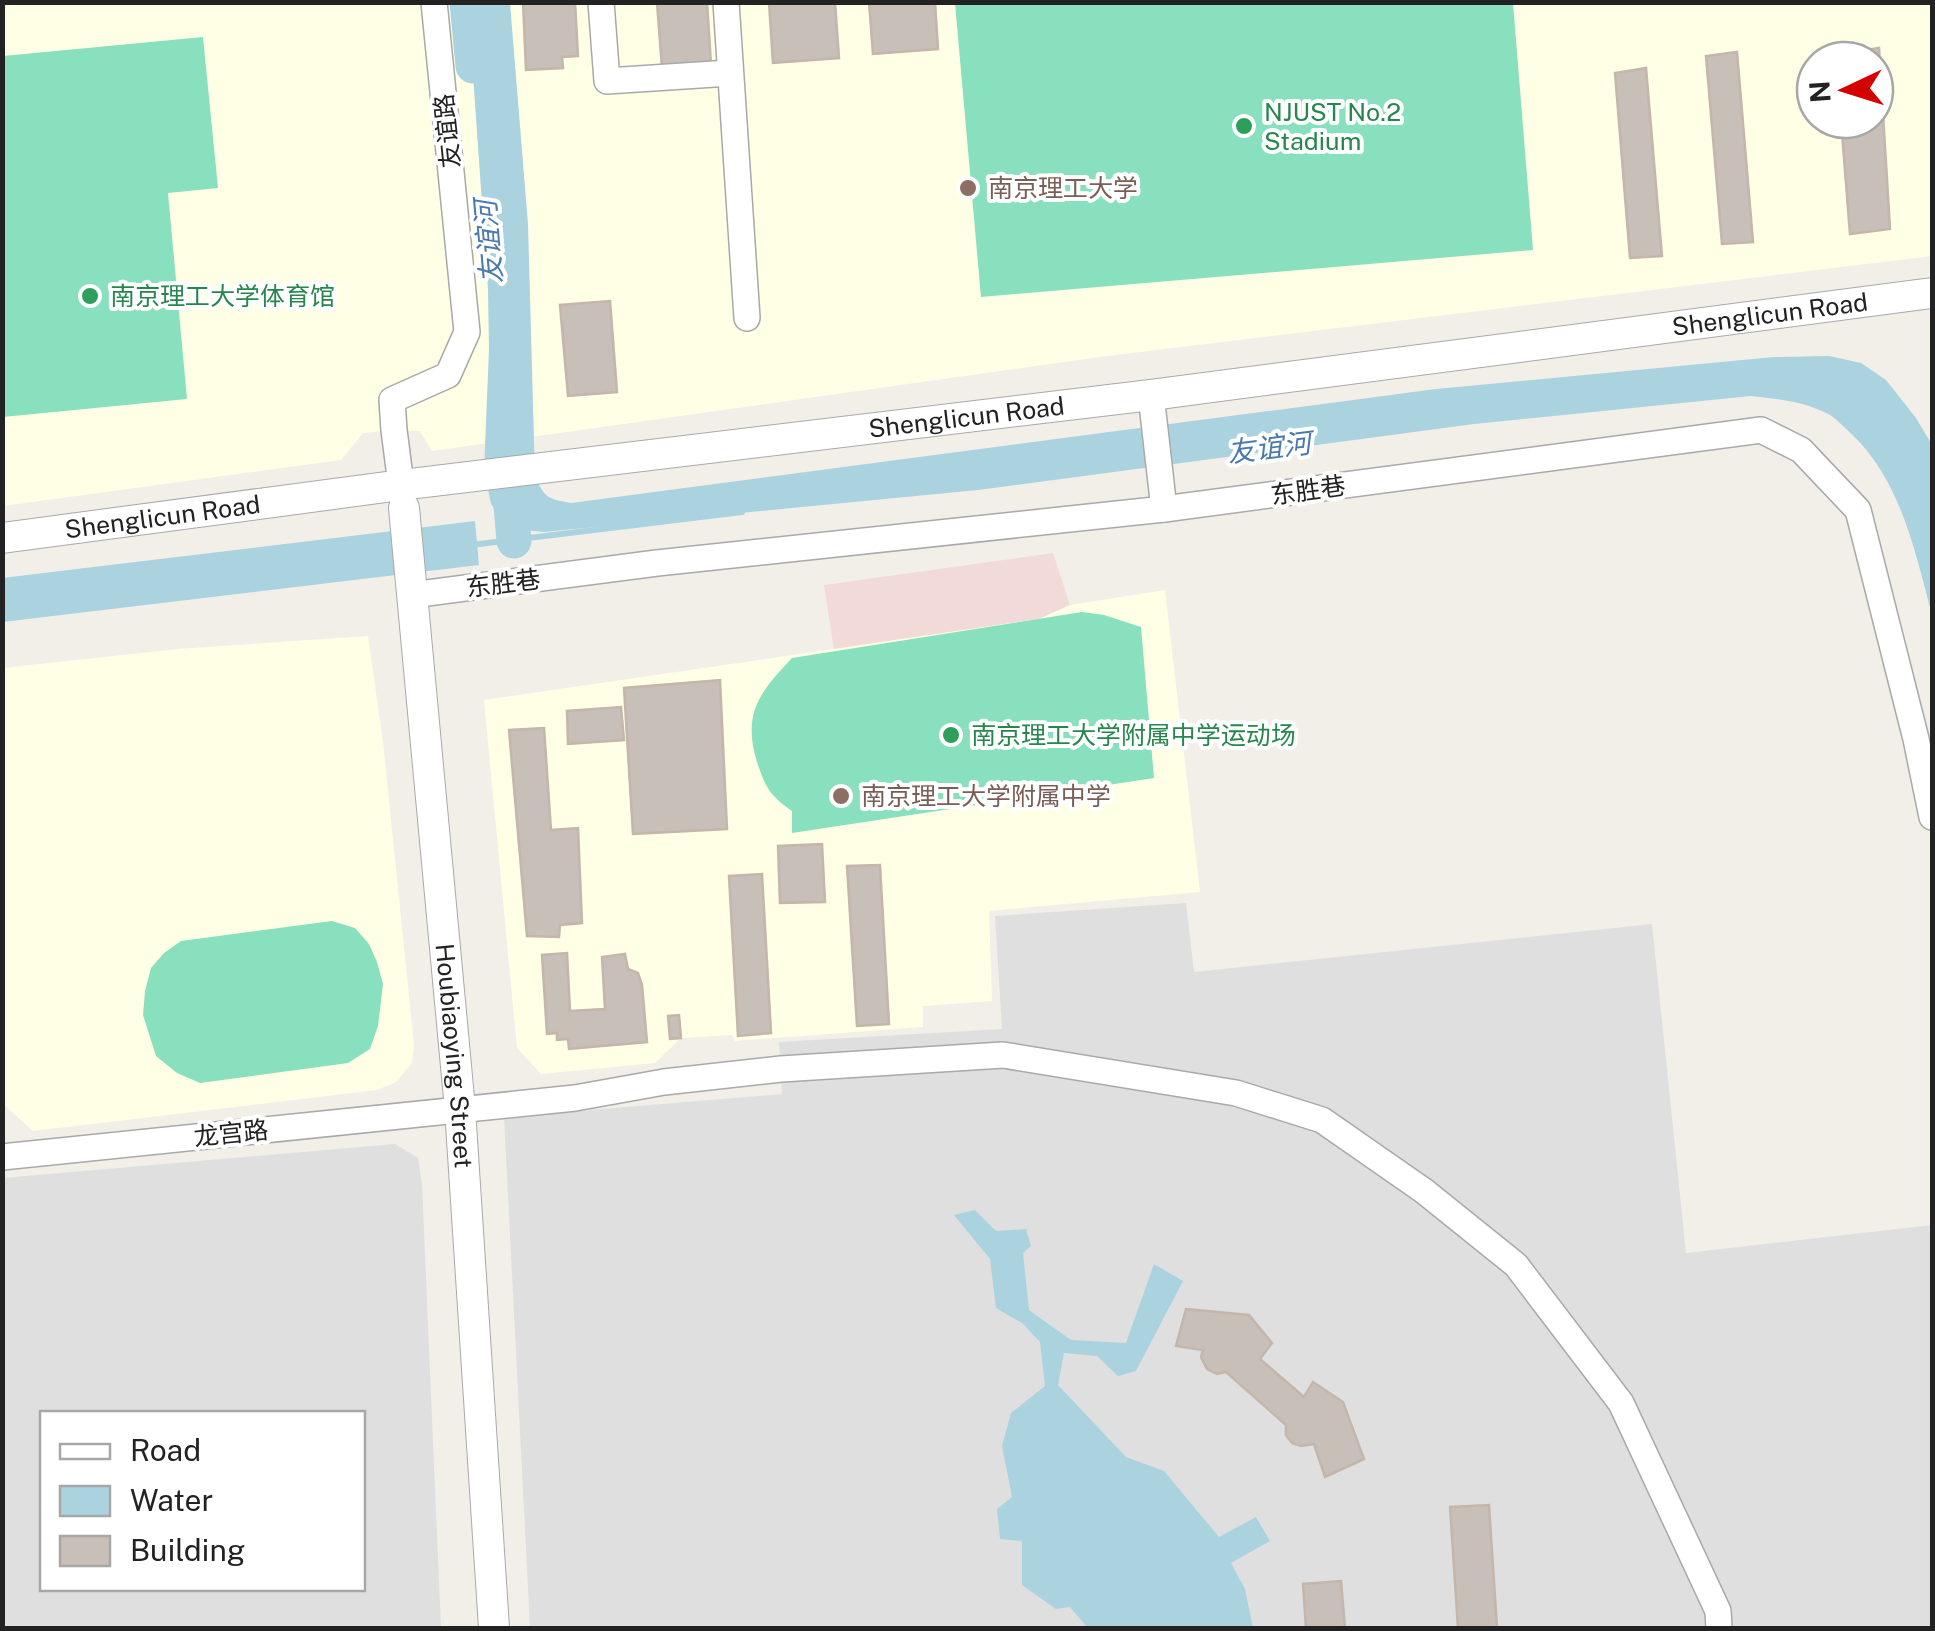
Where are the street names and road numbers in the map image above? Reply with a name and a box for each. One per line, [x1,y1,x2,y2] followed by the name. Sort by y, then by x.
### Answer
[428,92,466,170] street label: 友谊路
[1670,287,1869,342] street label: Shenglicun Road
[867,391,1066,444] street label: Shenglicun Road
[1269,470,1347,510] street label: 东胜巷
[63,489,262,545] street label: Shenglicun Road
[464,564,542,602] street label: 东胜巷
[430,942,479,1169] street label: Houbiaoying Street
[192,1114,270,1152] street label: 龙宫路

